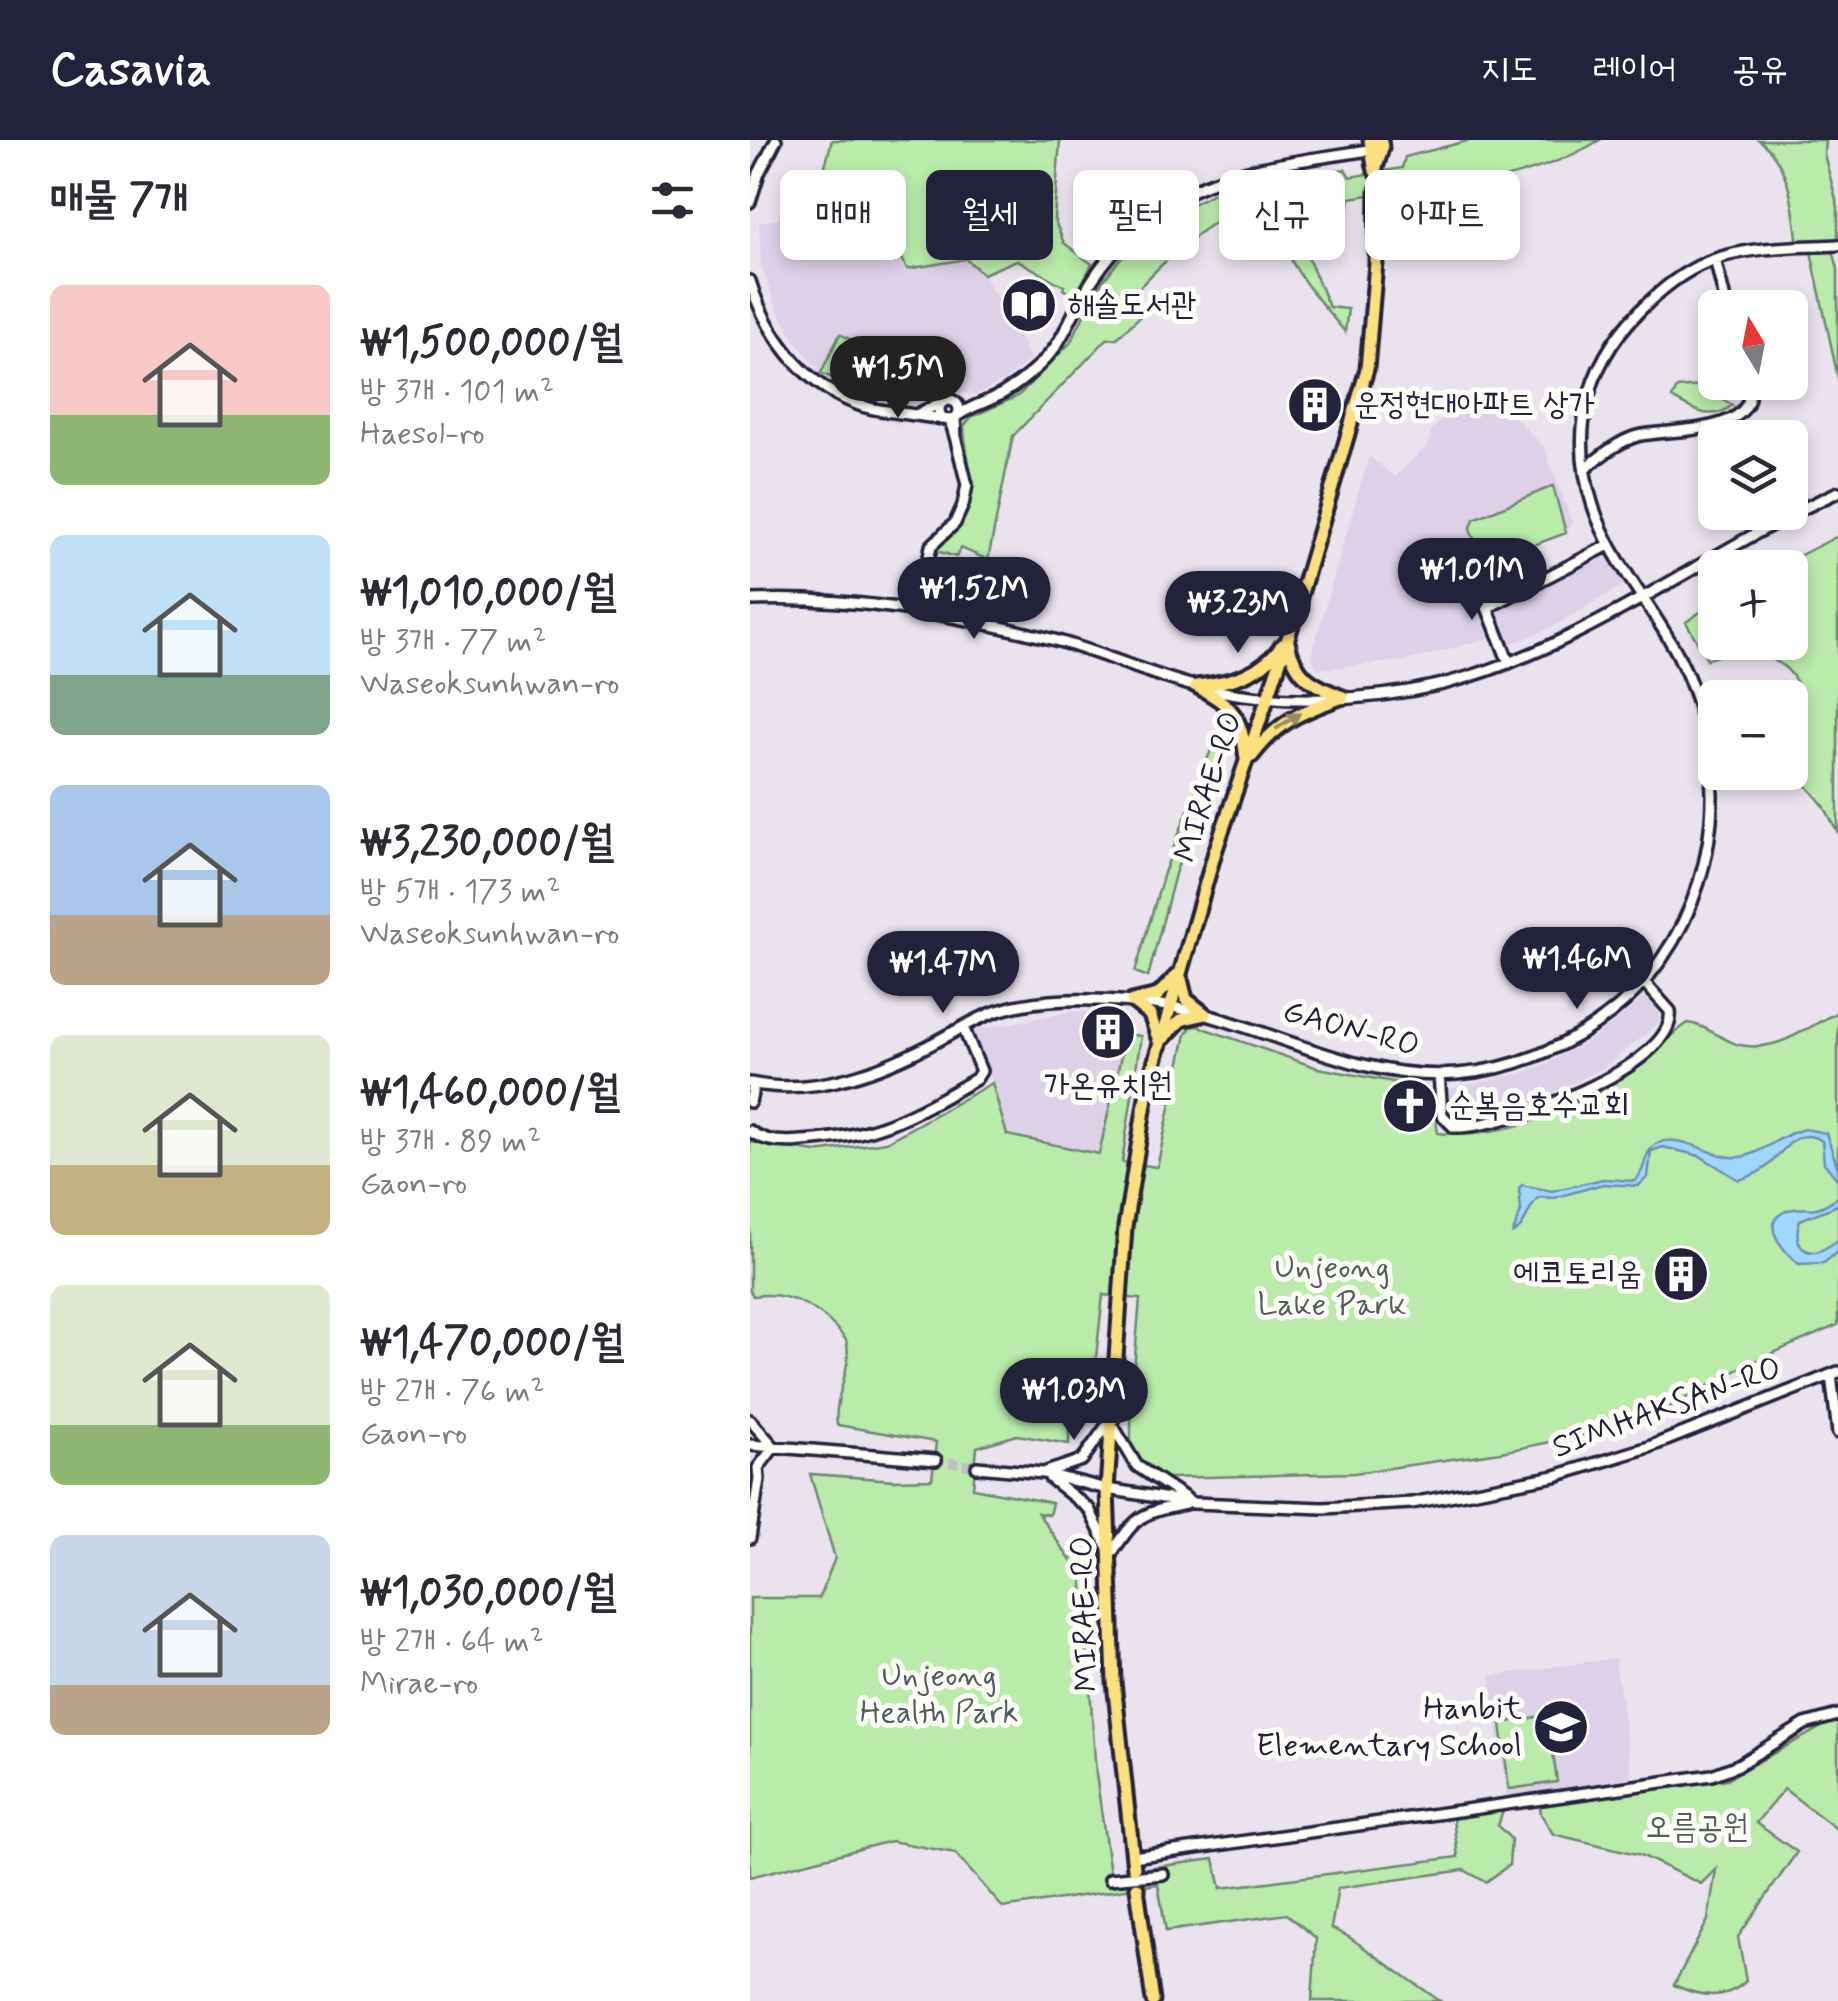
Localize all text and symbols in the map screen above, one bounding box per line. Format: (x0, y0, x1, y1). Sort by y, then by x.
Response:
text: Casavia (50, 39, 211, 102)
text: 지도 (1481, 47, 1537, 93)
text: 레이어 (1592, 47, 1677, 93)
text: 공유 (1732, 47, 1788, 93)
chip: 매매 (780, 170, 906, 260)
chip: 월세 (926, 170, 1053, 260)
chip: 필터 (1073, 170, 1199, 260)
chip: 신규 (1219, 170, 1345, 260)
chip: 아파트 (1365, 170, 1520, 260)
text: 매물 7개 (50, 173, 188, 228)
icon: filters (645, 173, 700, 228)
library icon: 해솔도서관 (999, 275, 1059, 335)
place label: 해솔도서관 (1068, 284, 1197, 326)
north arrow (1698, 290, 1808, 400)
map controls (1698, 290, 1808, 790)
text: ₩1,500,000/월 (360, 316, 623, 371)
icon: home (130, 325, 250, 445)
pin: ₩1.5M (828, 336, 968, 421)
text: ₩1.5M (852, 347, 944, 389)
text: 방 3개 · 101 m² (360, 371, 554, 413)
building icon: 운정현대아파트 상가 (1285, 375, 1345, 435)
place label: 운정현대아파트 상가 (1354, 384, 1595, 426)
text: Haesol-ro (360, 413, 485, 455)
button: layers (1698, 420, 1808, 530)
pin: ₩1.01M (1391, 538, 1553, 623)
text: ₩1.01M (1420, 549, 1524, 591)
button: + (1698, 550, 1808, 660)
pin: ₩1.52M (893, 557, 1055, 642)
text: ₩1,010,000/월 (360, 566, 616, 621)
text: ₩1.52M (920, 568, 1028, 610)
pin: ₩3.23M (1157, 571, 1319, 656)
icon: home (130, 575, 250, 695)
text: ₩3.23M (1187, 582, 1289, 624)
text: 방 3개 · 77 m² (360, 621, 546, 663)
text: Waseoksunhwan-ro (360, 663, 620, 705)
button: − (1698, 680, 1808, 790)
street label: MIRAE-RO (1165, 706, 1253, 868)
one-way arrow (1274, 713, 1302, 731)
text: ₩3,230,000/월 (360, 816, 614, 871)
icon: home (130, 825, 250, 945)
text: 방 5개 · 173 m² (360, 871, 560, 913)
text: Waseoksunhwan-ro (360, 913, 620, 955)
pin: ₩1.46M (1496, 927, 1658, 1012)
pin: ₩1.47M (862, 931, 1024, 1016)
text: ₩1.46M (1522, 938, 1632, 980)
text: ₩1.47M (889, 942, 997, 984)
street label: GAON-RO (1278, 991, 1424, 1067)
building icon: 가온유치원 (1078, 1002, 1138, 1062)
place label: 가온유치원 (1044, 1065, 1172, 1107)
text: ₩1,460,000/월 (360, 1066, 620, 1121)
icon: home (130, 1075, 250, 1195)
church icon: 순복음호수교회 (1380, 1076, 1440, 1136)
place label: 순복음호수교회 (1449, 1085, 1629, 1127)
text: 방 3개 · 89 m² (360, 1121, 541, 1163)
text: Gaon-ro (360, 1163, 467, 1205)
building icon: 에코토리움 (1651, 1244, 1711, 1304)
park label: Unjeong Lake Park (1258, 1247, 1406, 1326)
place label: 에코토리움 (1513, 1253, 1642, 1295)
text: ₩1,470,000/월 (360, 1316, 624, 1371)
icon: home (130, 1325, 250, 1445)
street label: SIMHAKSAN-RO (1547, 1347, 1787, 1469)
pin: ₩1.03M (993, 1358, 1155, 1443)
text: ₩1.03M (1022, 1369, 1126, 1411)
text: 방 2개 · 76 m² (360, 1371, 545, 1413)
text: Gaon-ro (360, 1413, 467, 1455)
street label: MIRAE-RO (1061, 1535, 1109, 1693)
text: ₩1,030,000/월 (360, 1566, 617, 1621)
icon: home (130, 1575, 250, 1695)
text: 방 2개 · 64 m² (360, 1621, 544, 1663)
park label: Unjeong Health Park (860, 1655, 1018, 1734)
text: Mirae-ro (360, 1663, 478, 1705)
place label: Hanbit Elementary School (1256, 1688, 1522, 1767)
school or university icon: Hanbit Elementary School (1531, 1697, 1591, 1757)
park label: 오름공원 (1646, 1807, 1749, 1849)

